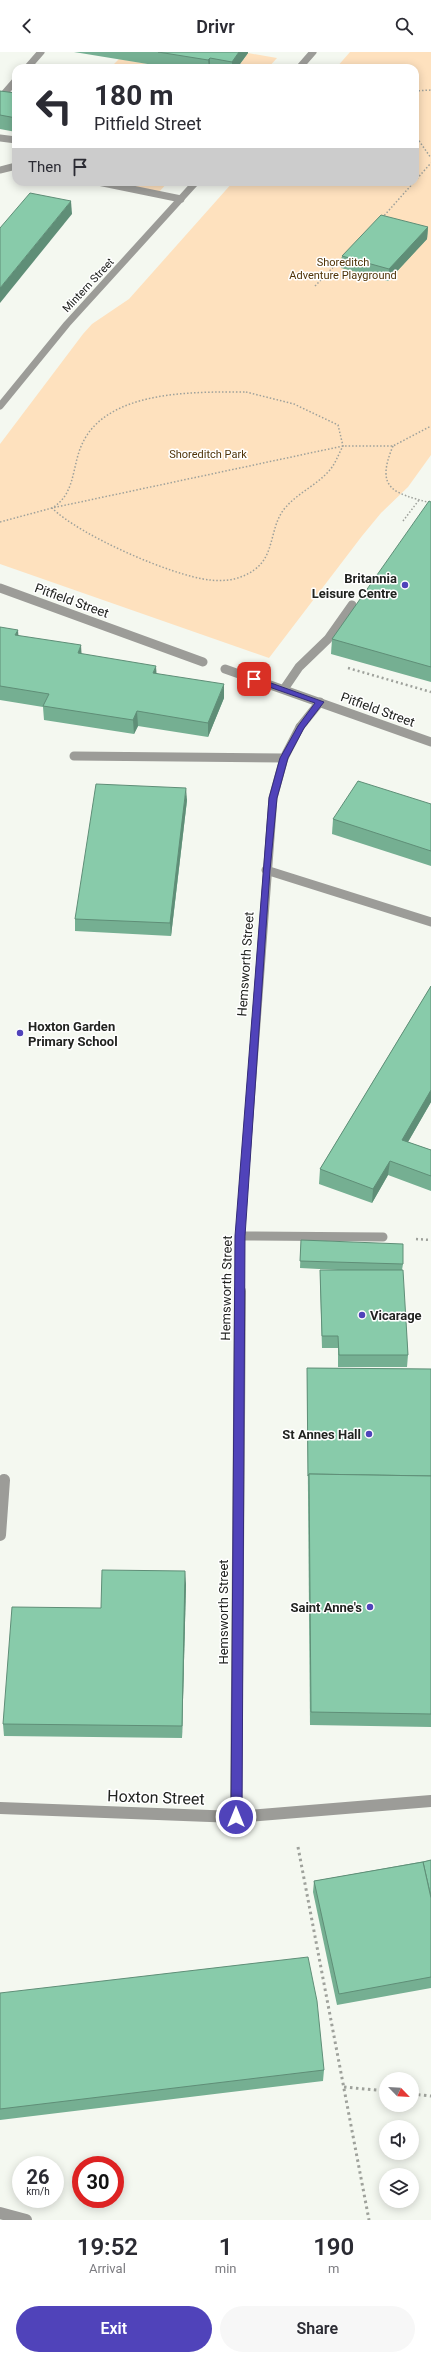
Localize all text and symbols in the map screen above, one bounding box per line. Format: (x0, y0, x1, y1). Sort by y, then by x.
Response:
icon: back (16, 15, 38, 37)
icon: search (393, 15, 415, 37)
text: Drivr (196, 16, 235, 37)
text: 180 m (94, 79, 173, 112)
icon: left (28, 80, 80, 132)
text: Pitfield Street (94, 113, 202, 134)
icon: arrive (69, 156, 91, 178)
text: Then (28, 158, 61, 176)
street label: Mintern Street (60, 255, 117, 315)
park label: Shoreditch Adventure Playground (289, 256, 397, 282)
park label: Shoreditch Park (169, 448, 247, 461)
place label: Britannia Leisure Centre (312, 571, 397, 601)
street label: Pitfield Street (33, 580, 111, 621)
marker: Britannia Leisure Centre (400, 580, 410, 590)
pin (237, 662, 271, 696)
icon: arrive (243, 668, 265, 690)
street label: Pitfield Street (339, 689, 417, 730)
street label: Hemsworth Street (234, 911, 257, 1017)
place label: Hoxton Garden Primary School (28, 1019, 118, 1049)
marker: Hoxton Garden Primary School (15, 1028, 25, 1038)
street label: Hemsworth Street (218, 1235, 235, 1341)
place label: Vicarage (370, 1308, 422, 1323)
marker: Vicarage (357, 1310, 367, 1320)
place label: St Annes Hall (282, 1427, 361, 1442)
marker: St Annes Hall (364, 1429, 374, 1439)
street label: Hemsworth Street (216, 1559, 231, 1665)
place label: Saint Anne's (290, 1600, 362, 1615)
marker: Saint Anne's (365, 1602, 375, 1612)
street label: Hoxton Street (107, 1786, 205, 1809)
position arrow (215, 1796, 257, 1838)
north arrow (379, 2072, 419, 2112)
map controls (379, 2072, 419, 2208)
button: sound (379, 2120, 419, 2160)
speed limit sign: 30 (72, 2156, 124, 2208)
text: 26 (27, 2165, 49, 2189)
button: layers (379, 2168, 419, 2208)
text: km/h (26, 2186, 50, 2197)
text: 19:52 (77, 2233, 138, 2261)
text: 1 (219, 2233, 232, 2261)
text: 190 (313, 2233, 354, 2261)
text: Arrival (89, 2261, 126, 2276)
text: min (215, 2261, 236, 2276)
text: m (328, 2261, 339, 2276)
button: Exit (16, 2306, 212, 2352)
button: Share (220, 2306, 415, 2352)

